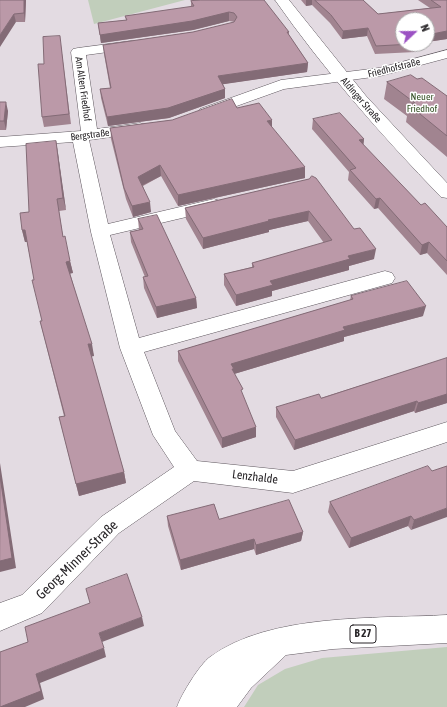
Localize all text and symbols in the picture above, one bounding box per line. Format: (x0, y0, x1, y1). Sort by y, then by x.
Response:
north arrow (395, 12, 435, 52)
text: N (418, 23, 432, 33)
street label: Am Alten Friedhof (73, 56, 93, 122)
street label: Friedhofstraße (367, 56, 421, 80)
street label: Aldinger Straße (338, 75, 384, 125)
park label: Neuer Friedhof (407, 91, 437, 114)
street label: Bergstraße (70, 127, 110, 143)
street label: Lenzhalde (231, 467, 279, 487)
street label: Georg-Minner-Straße (33, 517, 121, 603)
road number: B 27 (350, 625, 376, 643)

